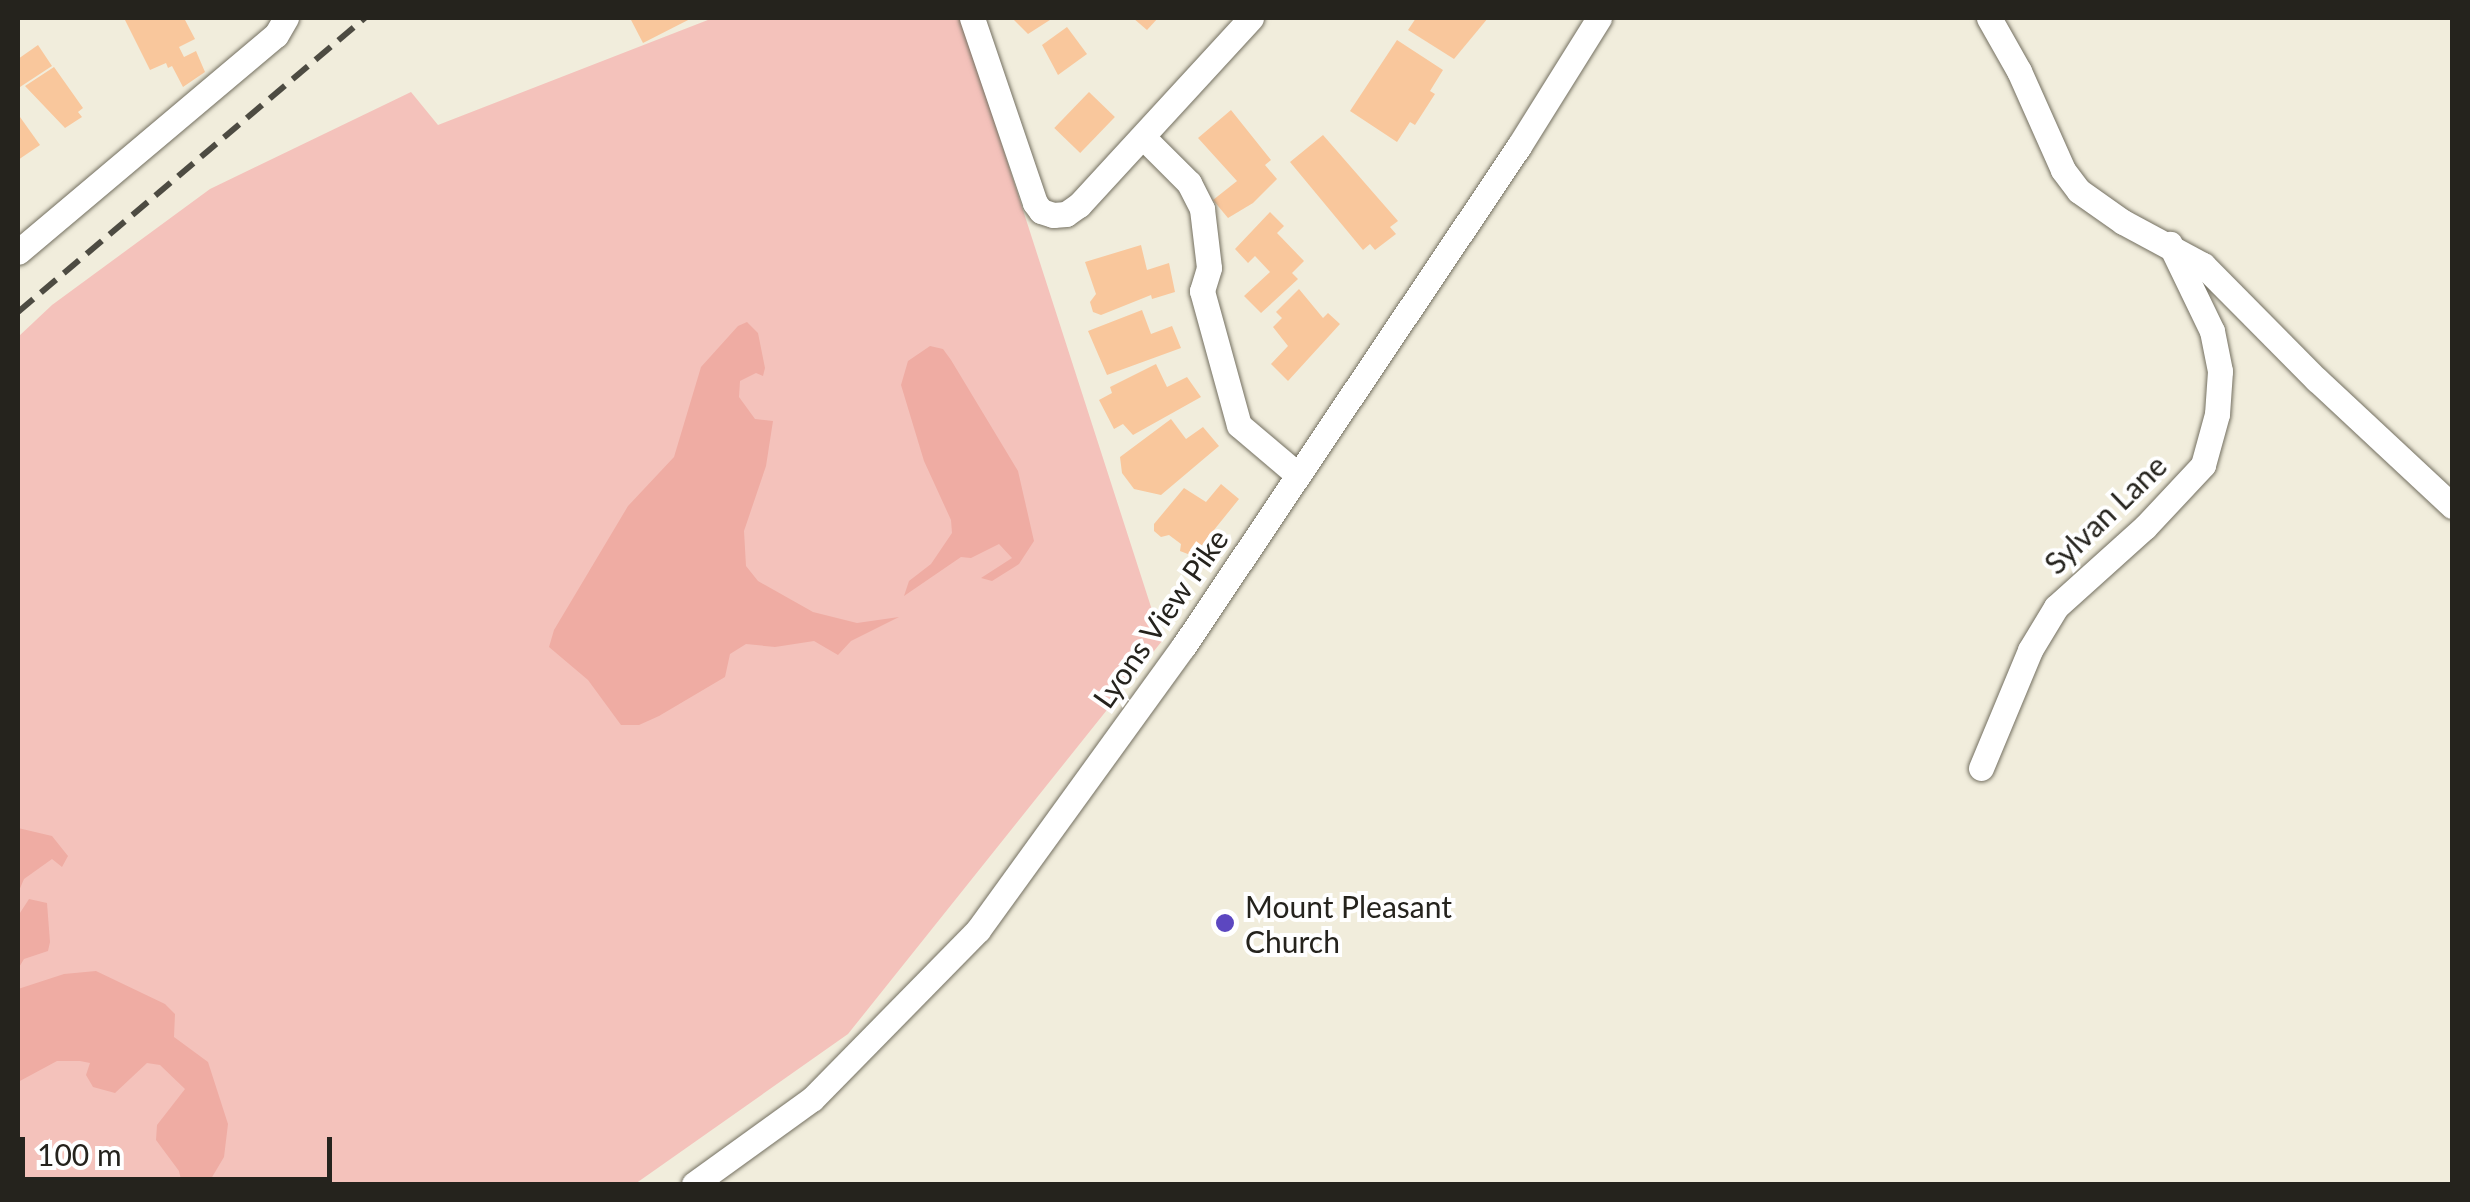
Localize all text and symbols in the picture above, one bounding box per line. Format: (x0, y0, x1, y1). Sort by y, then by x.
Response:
street label: Sylvan Lane (2037, 447, 2173, 581)
street label: Lyons View Pike (1084, 521, 1236, 715)
place label: Mount Pleasant Church (1245, 888, 1452, 958)
marker: Mount Pleasant Church (1214, 912, 1236, 934)
scale bar (25, 1117, 338, 1179)
text: 100 m (37, 1136, 122, 1172)

